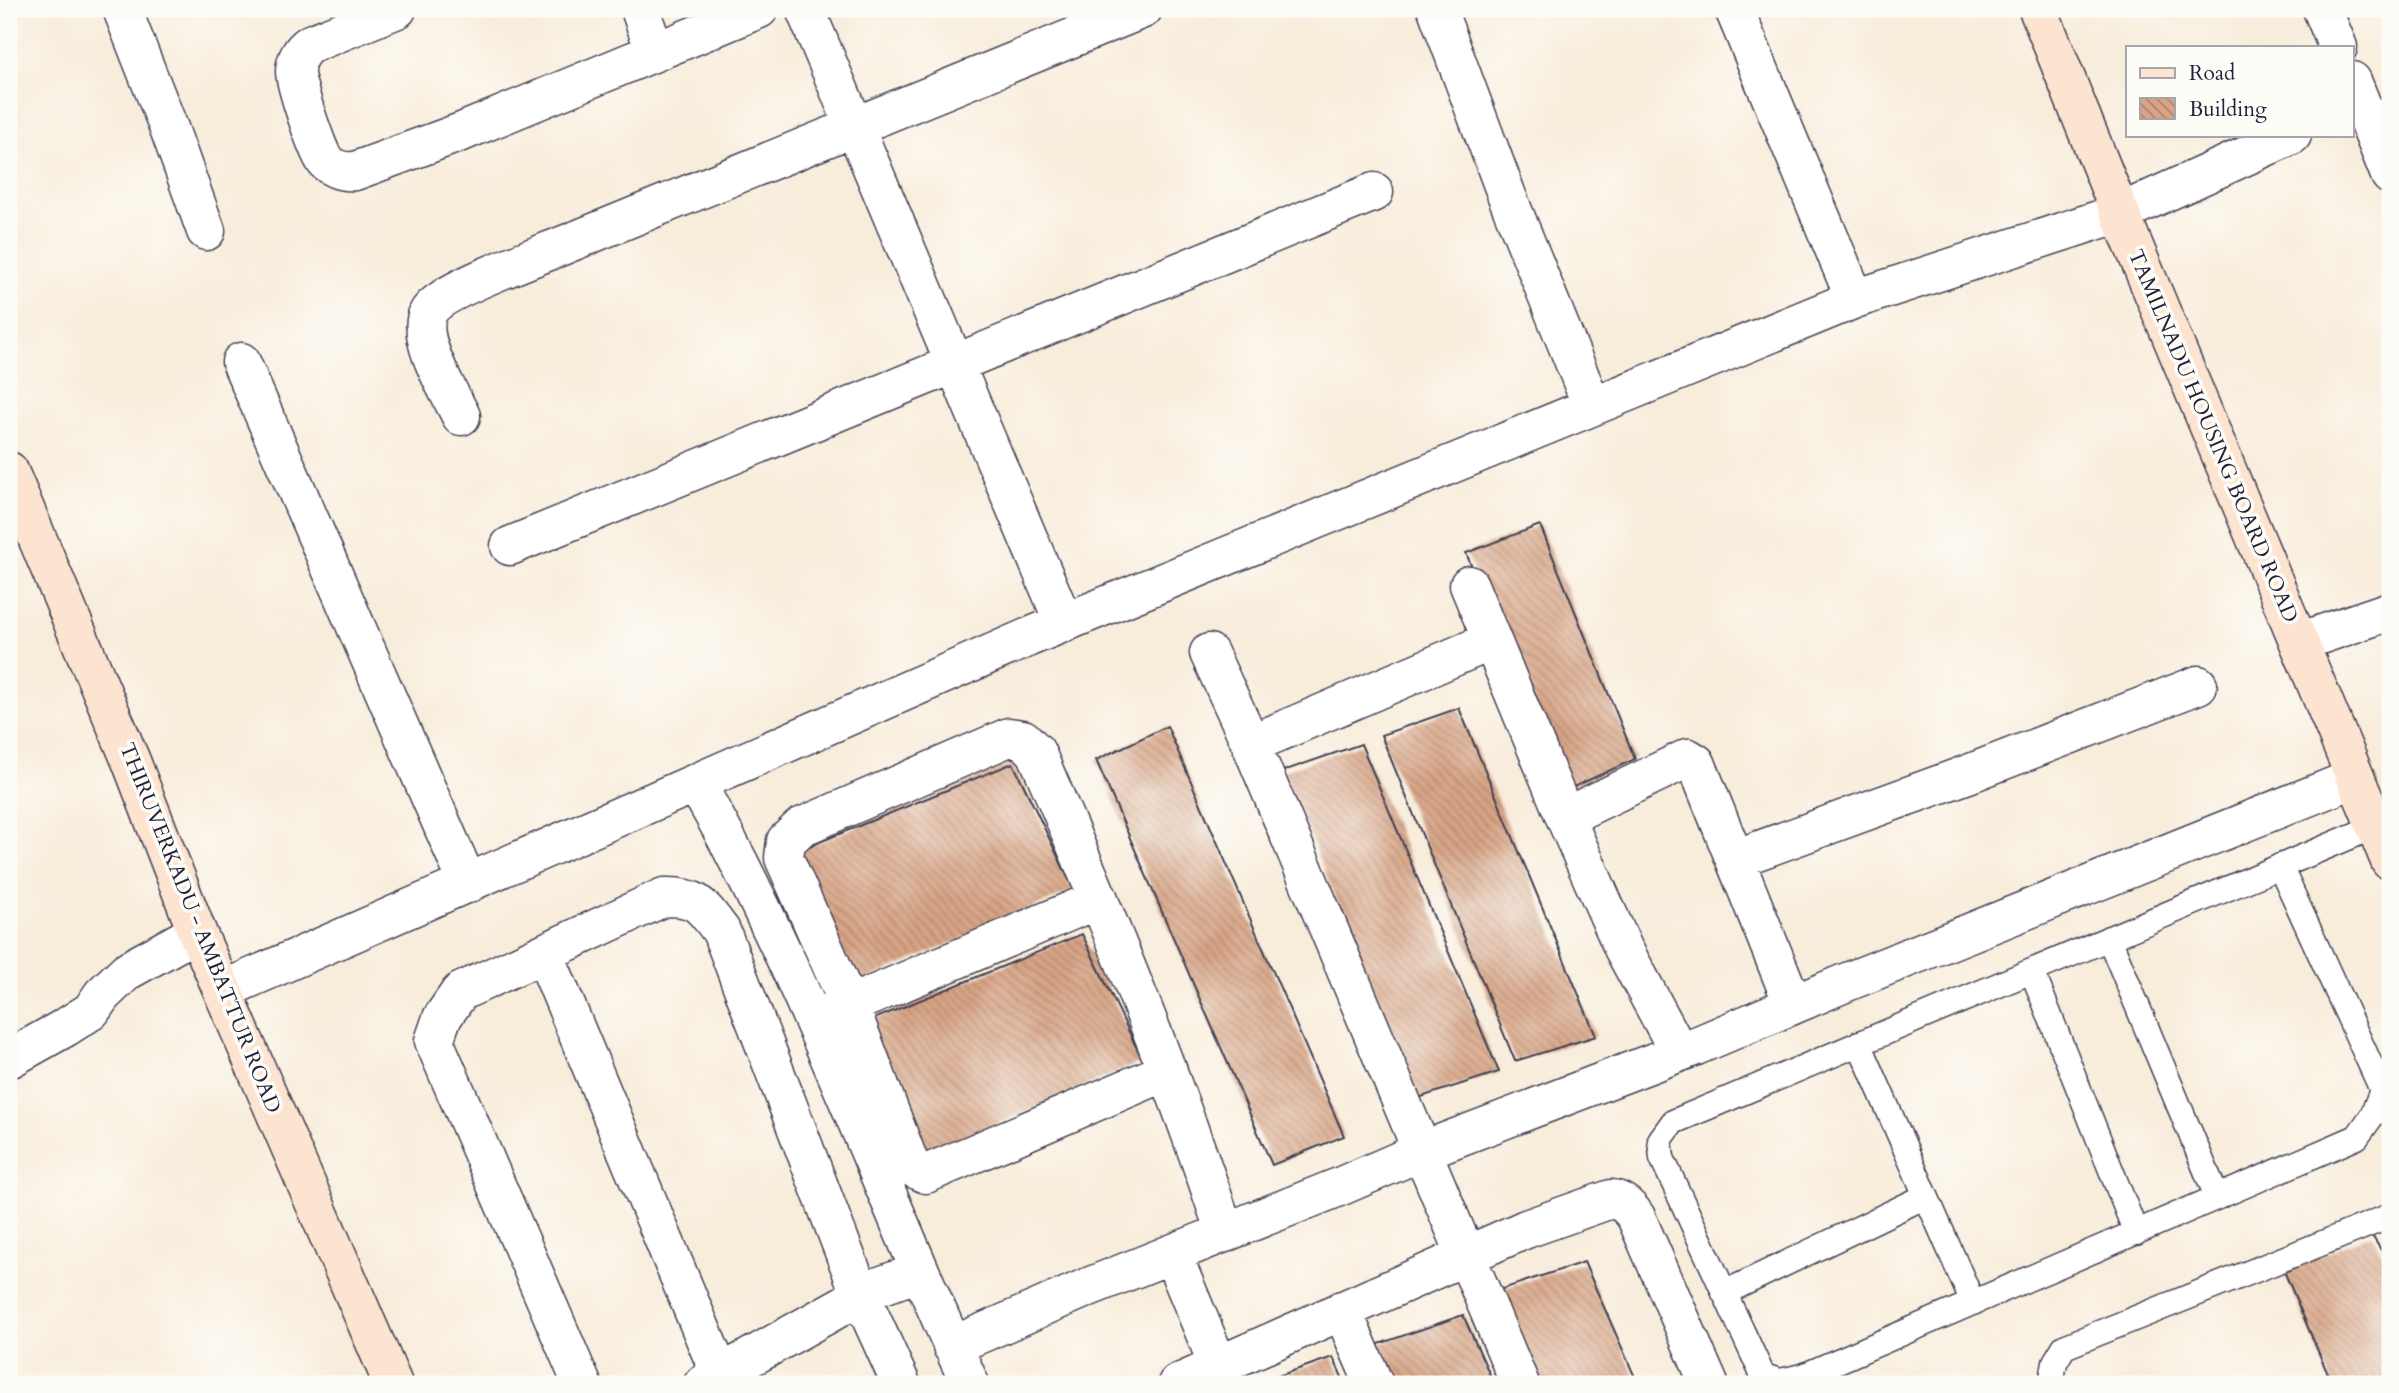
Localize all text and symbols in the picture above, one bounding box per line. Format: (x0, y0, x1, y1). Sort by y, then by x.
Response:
legend (2126, 46, 2354, 136)
text: Road (2189, 59, 2235, 88)
text: Building (2189, 95, 2267, 124)
street label: TAMILNADU HOUSING BOARD ROAD (2121, 245, 2305, 627)
street label: THIRUVERKADU - AMBATTUR ROAD (112, 739, 288, 1117)

